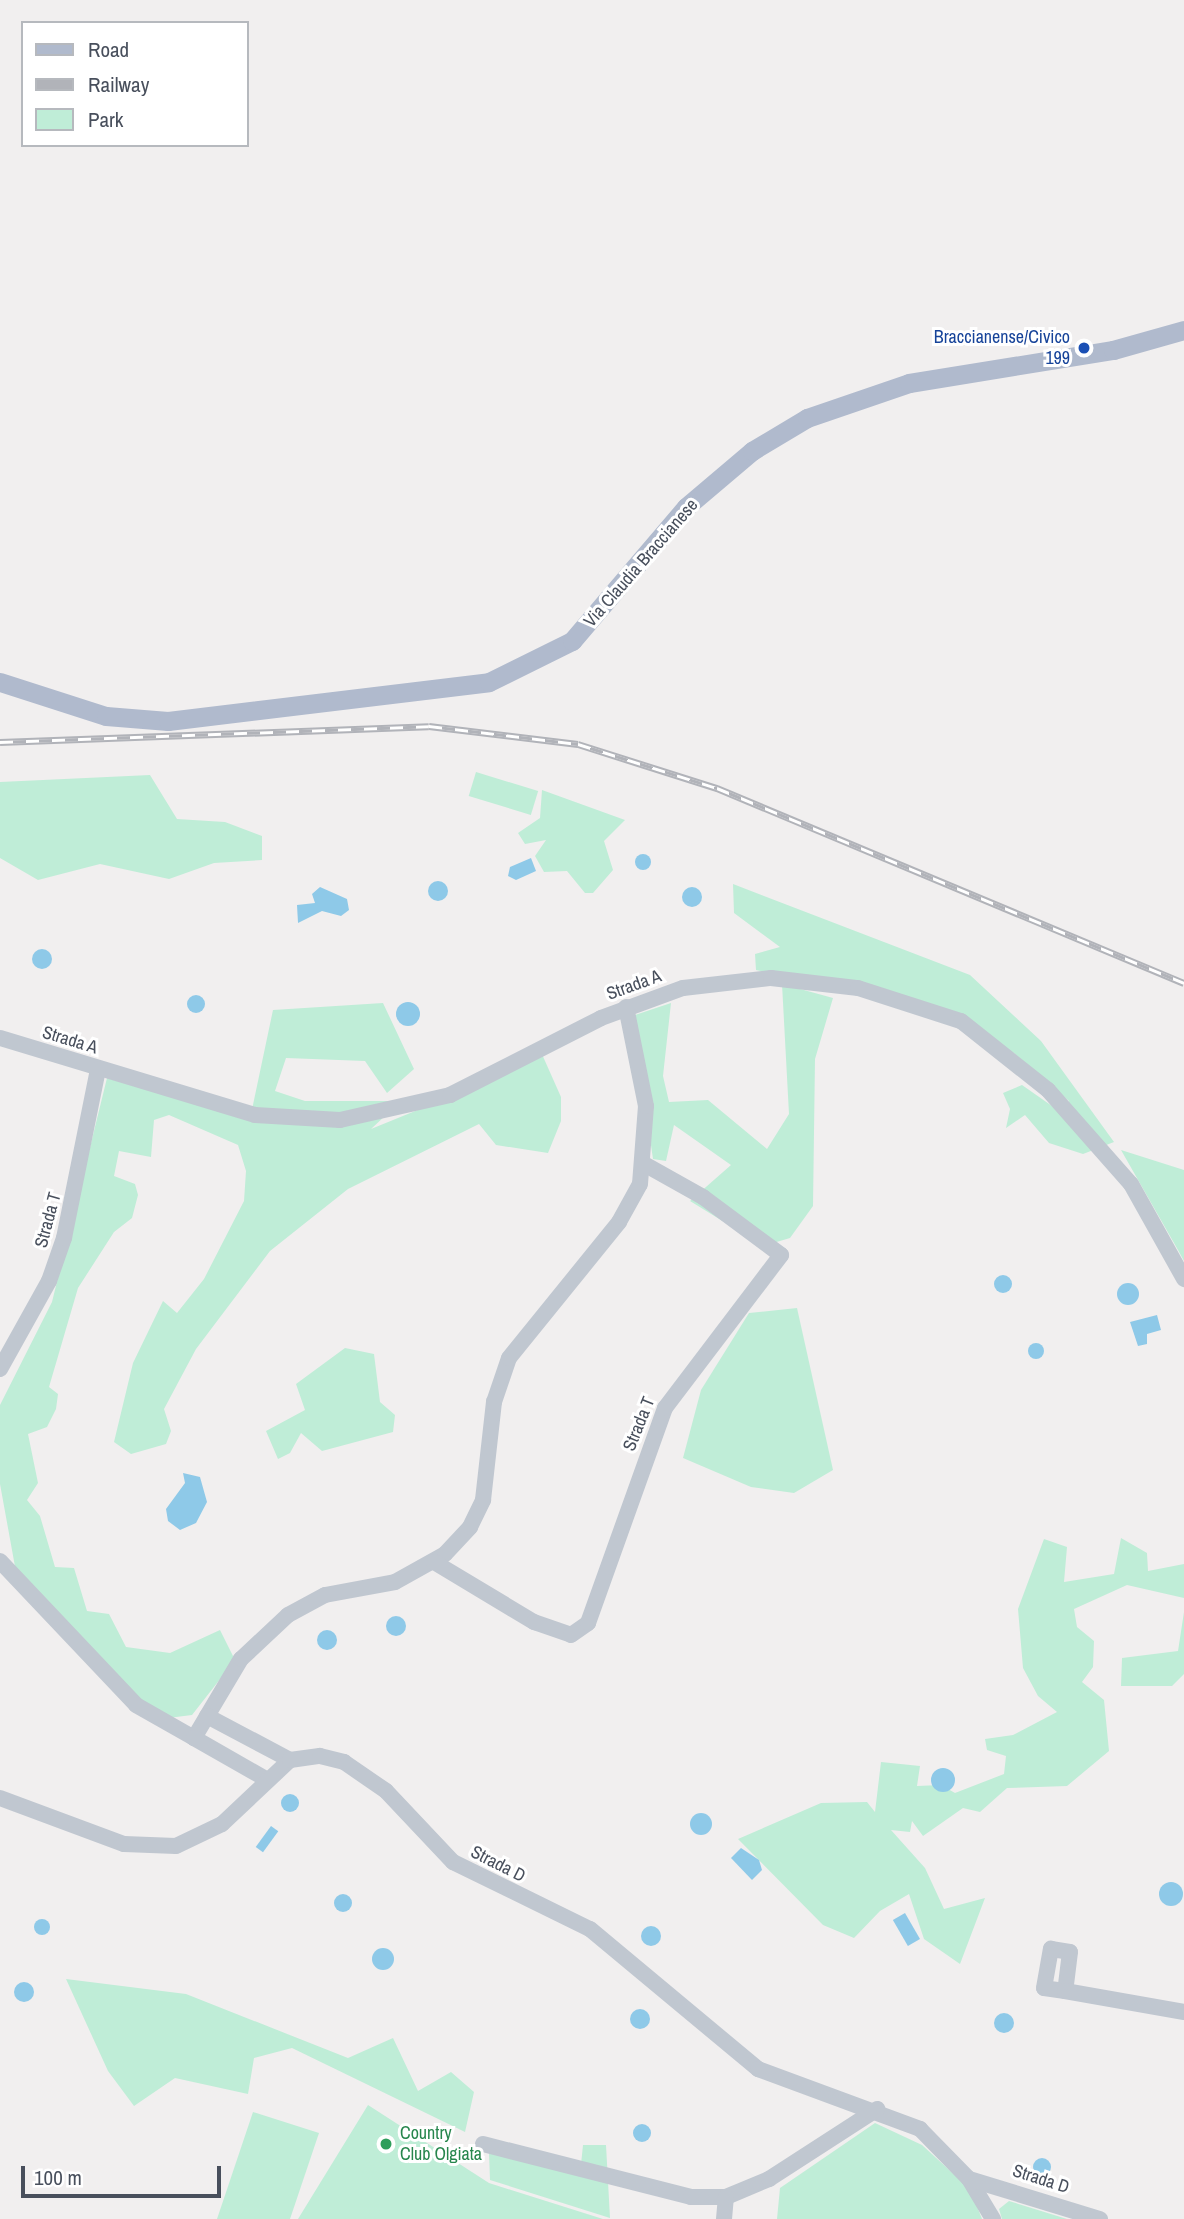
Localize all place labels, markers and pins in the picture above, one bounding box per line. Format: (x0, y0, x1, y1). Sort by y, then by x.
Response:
place label: Braccianense/Civico 199 (934, 327, 1070, 370)
marker: Braccianense/Civico 199 (1076, 340, 1092, 356)
place label: Country Club Olgiata (400, 2123, 482, 2166)
marker: Country Club Olgiata (378, 2136, 394, 2152)

